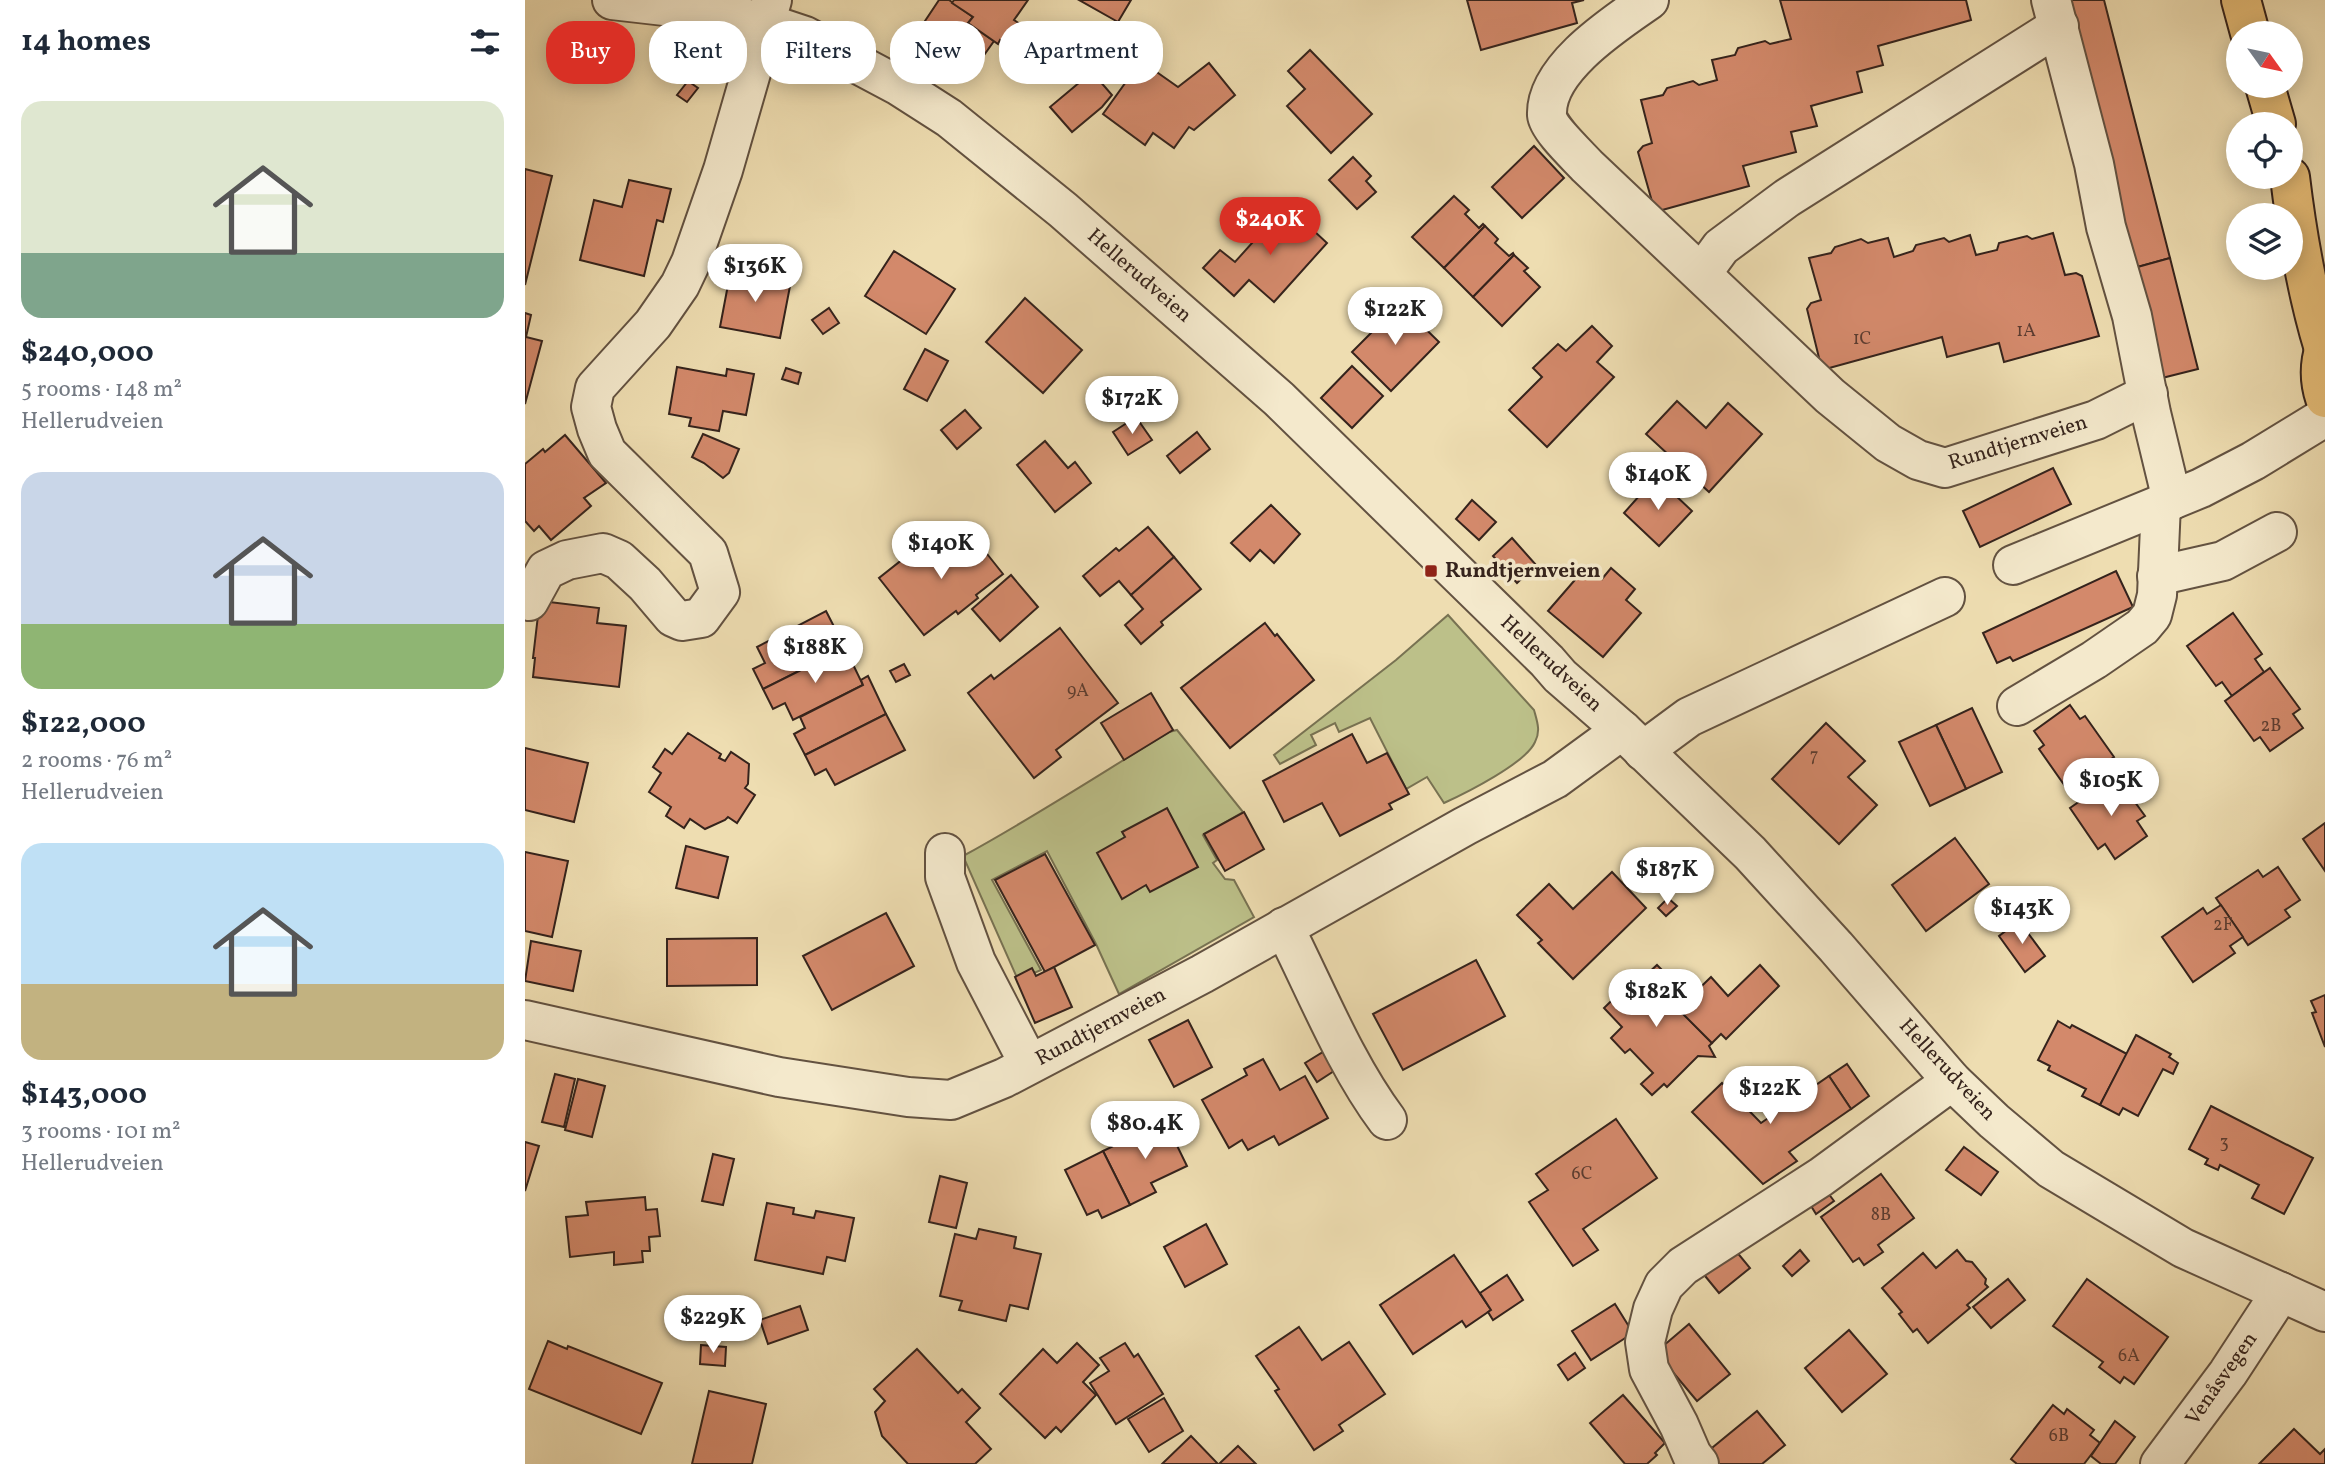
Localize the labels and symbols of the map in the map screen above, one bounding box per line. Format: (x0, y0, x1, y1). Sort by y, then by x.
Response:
north arrow (2226, 21, 2303, 98)
pin: $240K (1221, 198, 1319, 257)
street label: Hellerudveien (1080, 222, 1198, 330)
pin: $136K (706, 244, 804, 304)
pin: $122K (1346, 288, 1444, 347)
house number: 1A (2016, 319, 2036, 344)
house number: 1C (1853, 327, 1871, 352)
pin: $172K (1083, 376, 1181, 436)
street label: Rundtjernveien (1945, 408, 2091, 478)
pin: $140K (1609, 452, 1707, 512)
pin: $140K (892, 522, 990, 581)
place label: Rundtjernveien (1445, 557, 1601, 586)
marker: Rundtjernveien (1423, 563, 1439, 579)
street label: Hellerudveien (1493, 609, 1609, 719)
pin: $188K (766, 626, 864, 685)
house number: 9A (1067, 679, 1089, 704)
house number: 2B (2261, 714, 2281, 739)
house number: 7 (1810, 744, 1818, 769)
pin: $105K (2062, 758, 2160, 818)
pin: $187K (1618, 848, 1716, 907)
pin: $143K (1973, 886, 2071, 946)
house number: 2F (2213, 913, 2233, 938)
pin: $182K (1607, 970, 1705, 1029)
street label: Rundtjernveien (1031, 980, 1171, 1074)
street label: Hellerudveien (1892, 1012, 2002, 1128)
pin: $122K (1721, 1066, 1819, 1126)
pin: $80.4K (1088, 1102, 1202, 1161)
house number: 3 (2219, 1131, 2229, 1156)
house number: 6C (1572, 1162, 1592, 1187)
house number: 8B (1871, 1203, 1891, 1228)
pin: $229K (664, 1296, 762, 1355)
street label: Venåsvegen (2179, 1326, 2265, 1432)
house number: 6A (2118, 1344, 2140, 1369)
house number: 6B (2049, 1424, 2069, 1449)

